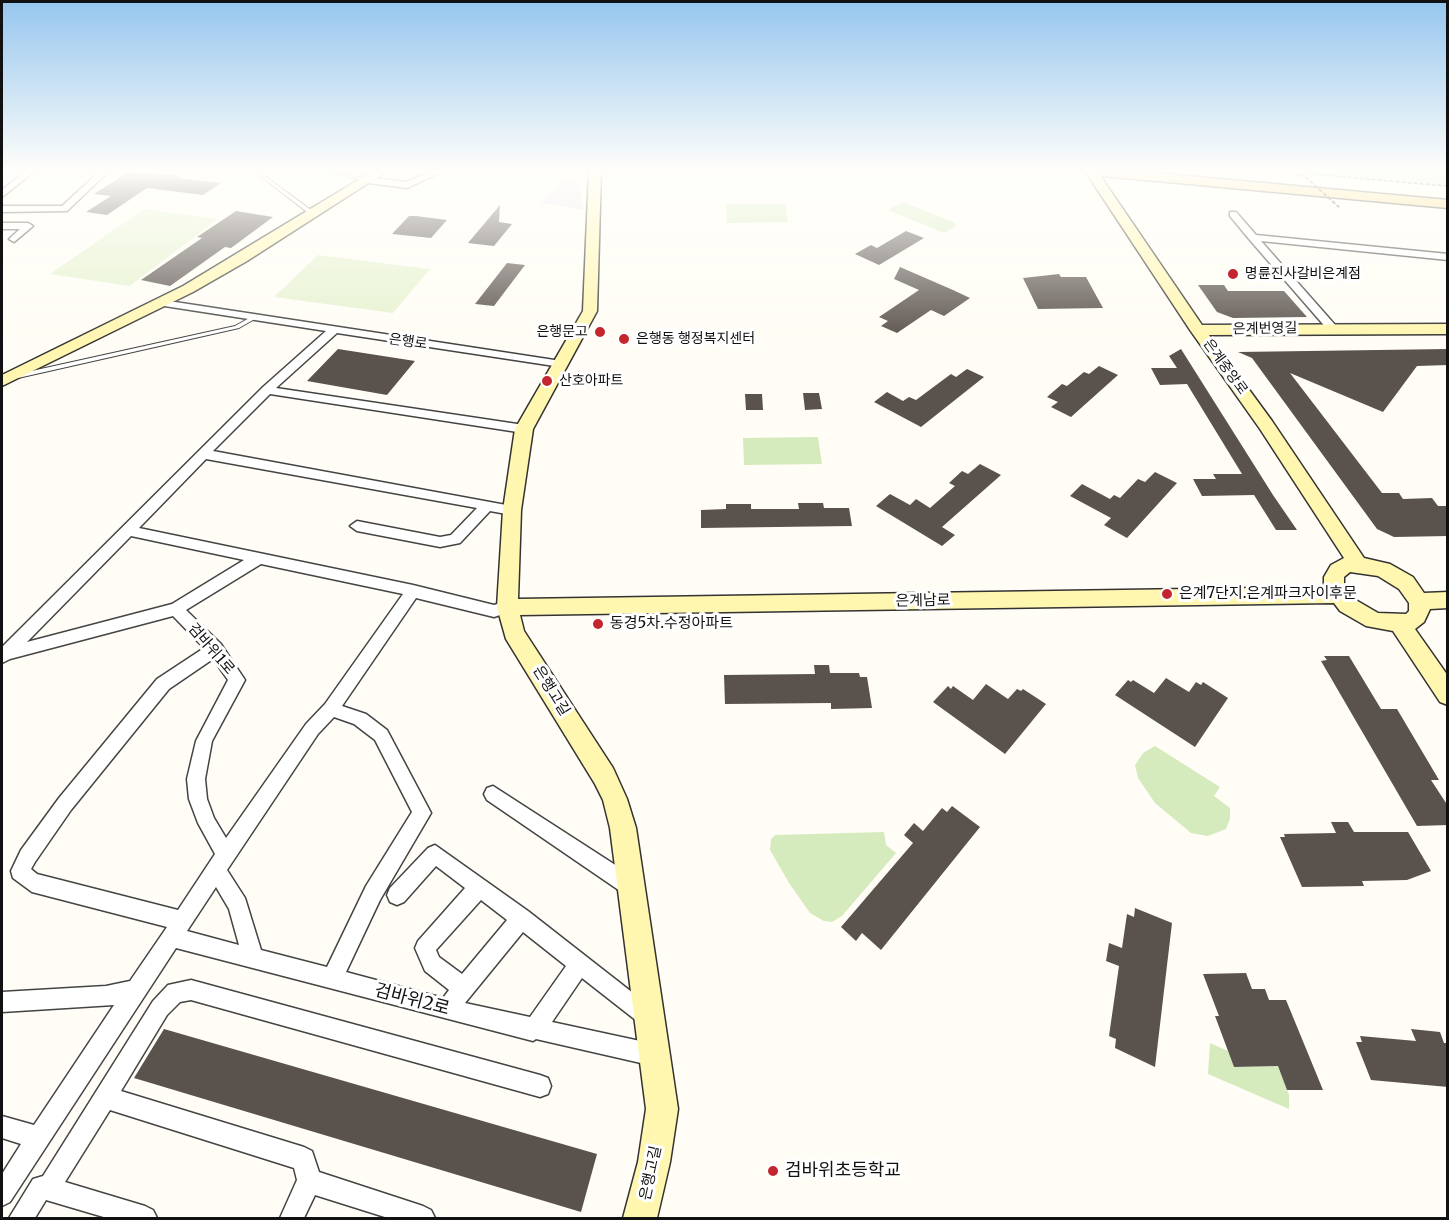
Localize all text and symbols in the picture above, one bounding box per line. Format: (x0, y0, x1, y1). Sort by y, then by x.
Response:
place label: 명륜진사갈비은계점 (1245, 266, 1361, 282)
marker: 명륜진사갈비은계점 (1226, 267, 1240, 281)
street label: 은계번영길 (1233, 320, 1297, 338)
place label: 은행문고 (536, 324, 588, 340)
marker: 은행문고 (593, 325, 607, 339)
street label: 은행로 (388, 331, 428, 353)
place label: 은행동 행정복지센터 (636, 331, 755, 347)
marker: 은행동 행정복지센터 (617, 332, 631, 346)
street label: 은계중앙로 (1199, 336, 1251, 398)
place label: 산호아파트 (559, 373, 623, 389)
marker: 산호아파트 (540, 374, 554, 388)
place label: 은계7단지.은계파크자이후문 (1179, 585, 1357, 603)
marker: 은계7단지.은계파크자이후문 (1160, 587, 1174, 601)
street label: 은계남로 (895, 592, 951, 610)
place label: 동경5차.수정아파트 (610, 615, 733, 633)
marker: 동경5차.수정아파트 (591, 617, 605, 631)
street label: 검바위1로 (184, 620, 238, 678)
street label: 은행고길 (529, 663, 573, 719)
street label: 검바위2로 (372, 980, 452, 1020)
street label: 은행고길 (636, 1144, 666, 1202)
place label: 검바위초등학교 (785, 1160, 901, 1182)
marker: 검바위초등학교 (766, 1164, 780, 1178)

